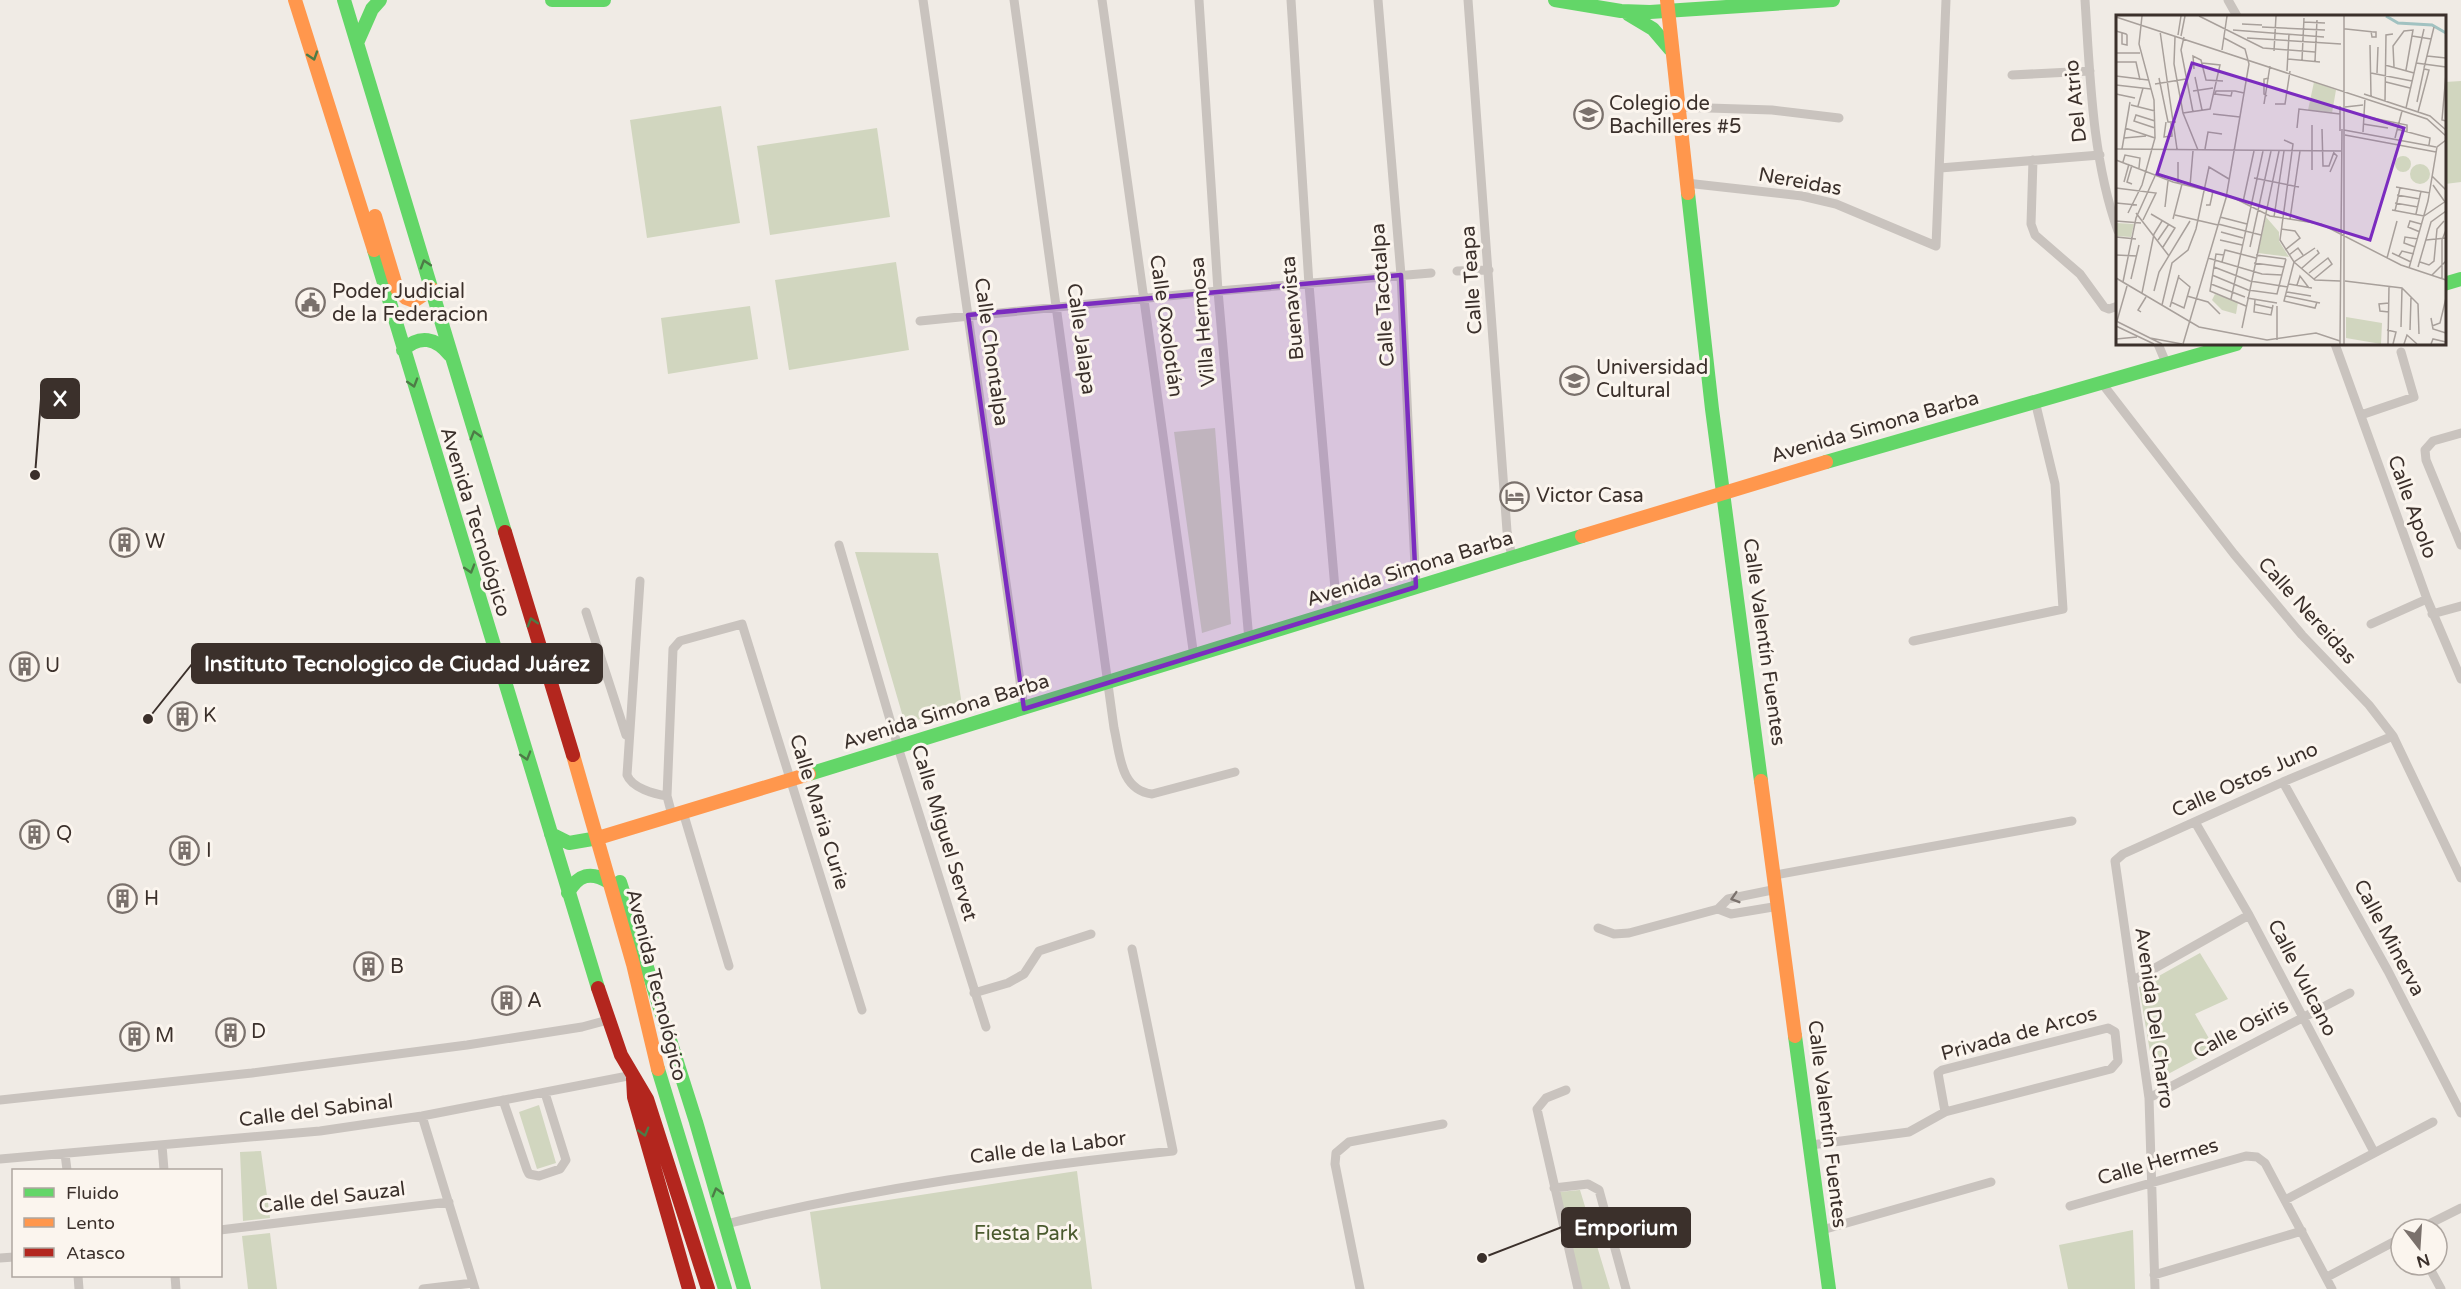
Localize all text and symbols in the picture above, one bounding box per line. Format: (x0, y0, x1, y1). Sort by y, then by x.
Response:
inset map (2116, 15, 2446, 345)
one-way arrow (306, 50, 318, 61)
street label: Del Atrio (2060, 58, 2092, 144)
place label: Colegio de Bachilleres #5 (1609, 92, 1741, 139)
school or university icon: Colegio de Bachilleres #5 (1572, 99, 1604, 131)
street label: Nereidas (1756, 163, 1844, 201)
street label: Calle Tacotalpa (1366, 222, 1400, 368)
street label: Calle Teapa (1456, 225, 1488, 335)
street label: Calle Oxolotlán (1144, 253, 1188, 399)
street label: Buenavista (1276, 255, 1310, 361)
street label: Villa Hermosa (1185, 256, 1221, 388)
one-way arrow (420, 259, 432, 270)
street label: Calle Chontalpa (969, 276, 1013, 428)
place label: Poder Judicial de la Federacion (332, 280, 488, 327)
street label: Calle Jalapa (1061, 282, 1101, 396)
public building icon: Poder Judicial de la Federacion (295, 287, 327, 319)
place label: Universidad Cultural (1596, 356, 1708, 403)
school or university icon: Universidad Cultural (1559, 364, 1591, 396)
one-way arrow (406, 377, 418, 388)
callout: X (41, 379, 79, 418)
street label: Avenida Simona Barba (1768, 386, 1982, 468)
text: X (53, 387, 67, 412)
street label: Avenida Tecnológico (435, 424, 515, 620)
one-way arrow (469, 430, 482, 440)
street label: Calle Apolo (2382, 452, 2442, 562)
hotel icon: Victor Casa (1499, 480, 1531, 512)
place label: Victor Casa (1536, 484, 1644, 508)
building icon: W (108, 526, 140, 558)
street label: Avenida Simona Barba (1304, 526, 1516, 612)
place label: W (145, 530, 165, 554)
street label: Calle Valentín Fuentes (1738, 537, 1790, 747)
street label: Calle Nereidas (2253, 552, 2361, 670)
one-way arrow (463, 563, 475, 574)
one-way arrow (527, 617, 539, 628)
callout: Instituto Tecnologico de Ciudad Juárez (192, 644, 602, 683)
building icon: U (8, 650, 40, 682)
text: Instituto Tecnologico de Ciudad Juárez (204, 652, 591, 677)
place label: U (45, 654, 60, 678)
street label: Avenida Simona Barba (840, 669, 1052, 755)
building icon: K (166, 700, 198, 732)
place label: K (203, 704, 216, 728)
street label: Calle Maria Curie (784, 731, 854, 893)
street label: Calle Ostos Juno (2168, 737, 2322, 823)
street label: Calle Miguel Servet (906, 742, 982, 924)
one-way arrow (519, 750, 532, 761)
building icon: Q (19, 818, 51, 850)
place label: Q (56, 822, 72, 846)
building icon: I (169, 835, 201, 867)
place label: I (206, 839, 212, 863)
street label: Calle Minerva (2348, 876, 2430, 1000)
building icon: H (107, 883, 139, 915)
place label: H (144, 887, 159, 911)
street label: Avenida Tecnológico (621, 887, 691, 1083)
one-way arrow (1731, 891, 1741, 903)
street label: Calle Vulcano (2262, 915, 2342, 1041)
street label: Avenida Del Charro (2129, 926, 2179, 1110)
building icon: B (353, 951, 385, 983)
place label: B (390, 955, 404, 979)
building icon: A (490, 985, 522, 1017)
place label: A (527, 989, 542, 1013)
street label: Calle Osiris (2189, 994, 2293, 1064)
street label: Privada de Arcos (1938, 1002, 2100, 1066)
building icon: D (214, 1016, 246, 1048)
street label: Calle Valentín Fuentes (1802, 1019, 1852, 1229)
building icon: M (118, 1020, 150, 1052)
place label: D (251, 1020, 266, 1044)
place label: M (155, 1024, 174, 1048)
street label: Calle del Sabinal (237, 1090, 395, 1132)
one-way arrow (637, 1126, 649, 1137)
street label: Calle de la Labor (968, 1126, 1128, 1170)
street label: Calle Hermes (2095, 1133, 2221, 1191)
legend (12, 1169, 222, 1277)
street label: Calle del Sauzal (257, 1177, 407, 1219)
text: Fluido (66, 1182, 119, 1204)
one-way arrow (712, 1188, 724, 1198)
callout: Emporium (1562, 1208, 1690, 1247)
text: Lento (66, 1212, 115, 1234)
text: Emporium (1574, 1216, 1678, 1241)
north arrow (2389, 1217, 2449, 1277)
park label: Fiesta Park (974, 1222, 1078, 1246)
text: Atasco (66, 1242, 125, 1264)
text: N (2414, 1249, 2432, 1272)

